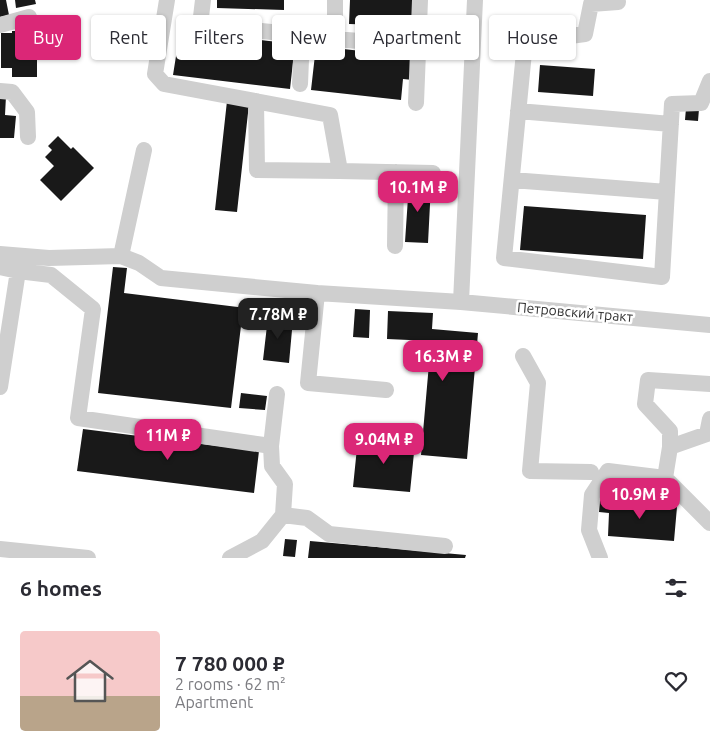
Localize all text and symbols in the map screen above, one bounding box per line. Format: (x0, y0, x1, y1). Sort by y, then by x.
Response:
chip: Buy (15, 15, 81, 60)
chip: Rent (91, 15, 166, 60)
chip: Filters (176, 15, 262, 60)
chip: New (272, 15, 345, 60)
chip: Apartment (355, 15, 479, 60)
chip: House (489, 15, 576, 60)
pin: 10.1M ₽ (372, 170, 464, 213)
text: 10.1M ₽ (389, 178, 447, 196)
pin: 7.78M ₽ (232, 298, 324, 340)
street label: Петровский тракт (516, 299, 634, 325)
text: 7.78M ₽ (249, 305, 307, 323)
pin: 16.3M ₽ (397, 340, 489, 382)
text: 16.3M ₽ (414, 347, 472, 365)
pin: 11M ₽ (133, 418, 203, 461)
pin: 9.04M ₽ (338, 422, 430, 465)
text: 11M ₽ (145, 426, 191, 444)
text: 9.04M ₽ (355, 430, 413, 448)
pin: 10.9M ₽ (594, 478, 686, 520)
text: 10.9M ₽ (611, 485, 669, 503)
icon: filters (662, 574, 690, 602)
text: 6 homes (20, 576, 102, 600)
icon: home (60, 651, 120, 711)
text: 7 780 000 ₽ (175, 651, 285, 675)
icon: heart (662, 667, 690, 695)
text: 2 rooms · 62 m² (175, 675, 286, 693)
text: Apartment (175, 693, 253, 711)

